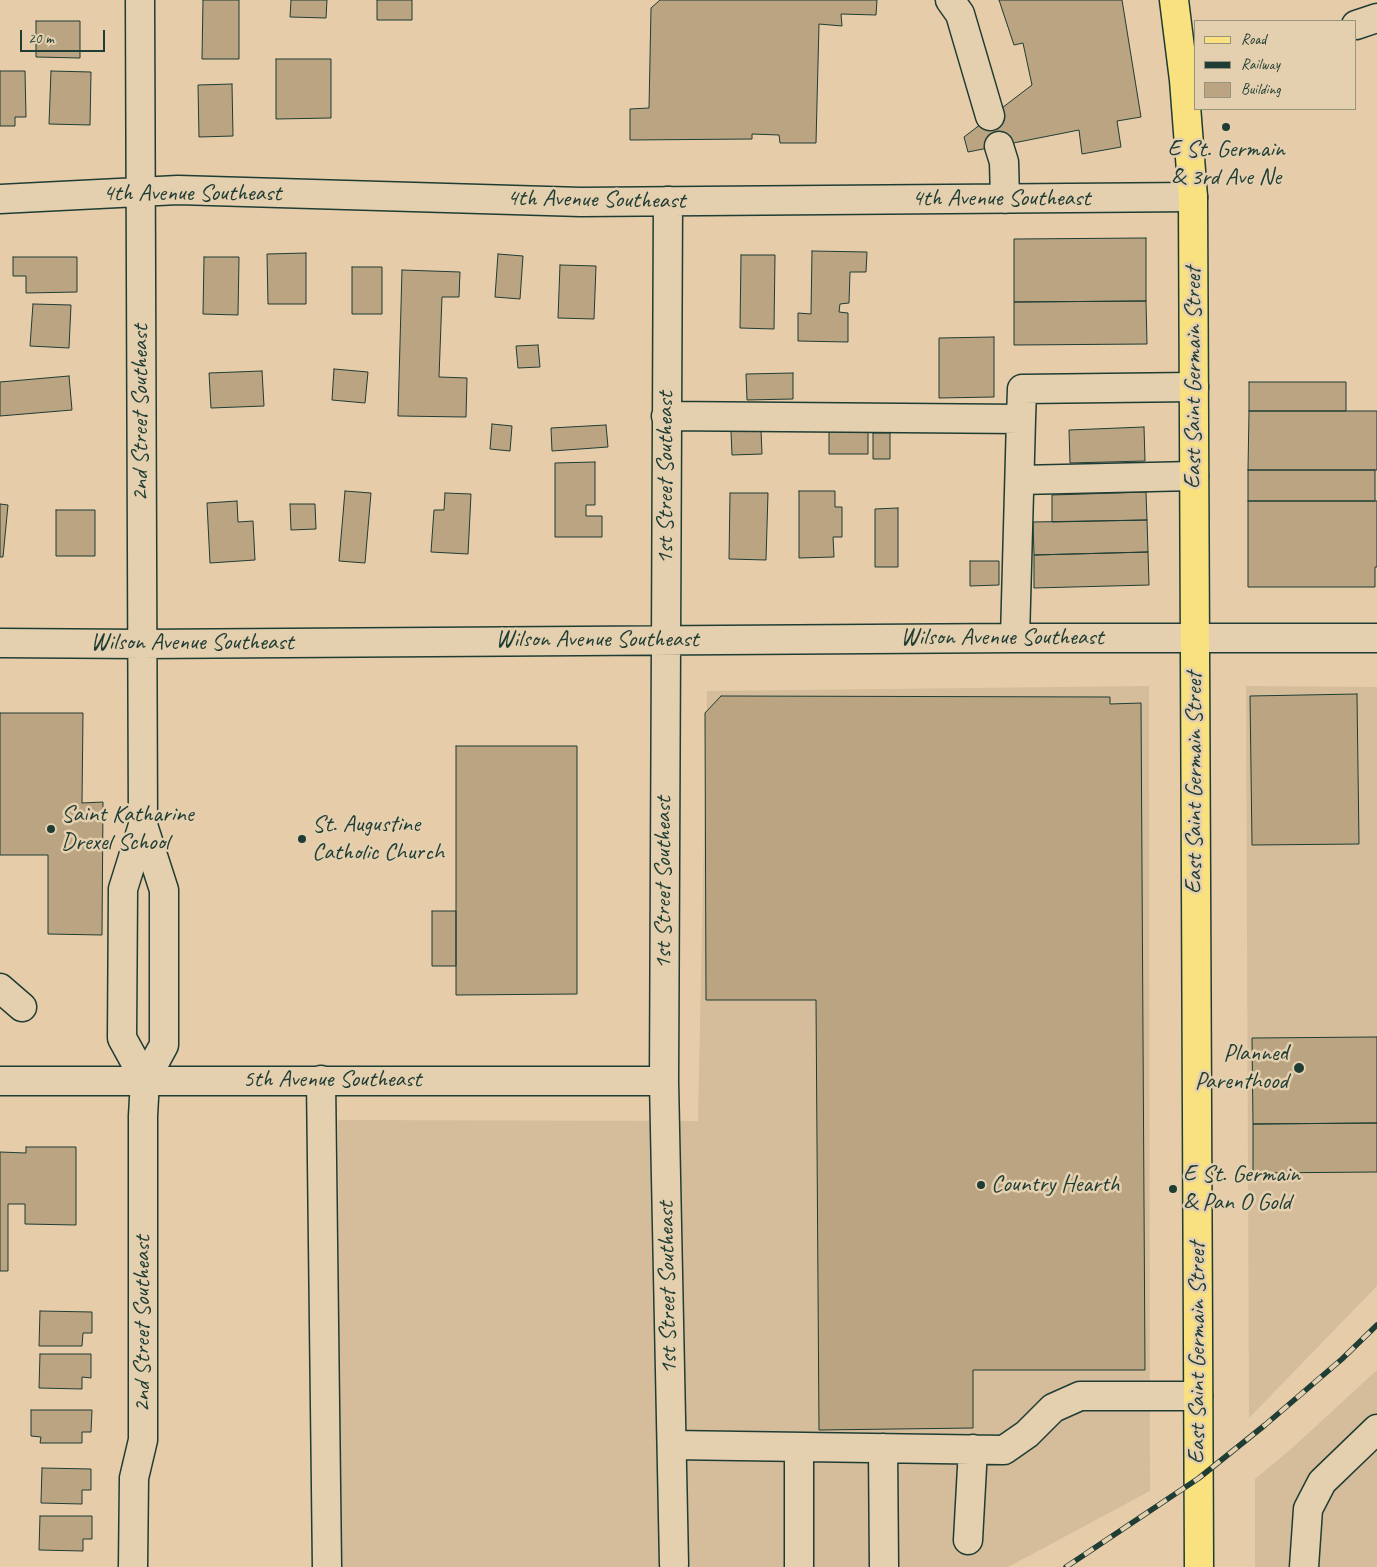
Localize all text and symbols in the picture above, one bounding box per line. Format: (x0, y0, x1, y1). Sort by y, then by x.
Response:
scale bar (22, 20, 108, 52)
legend (1194, 20, 1357, 110)
text: 20 m (28, 29, 54, 48)
text: Road (1241, 30, 1266, 49)
text: Railway (1241, 55, 1280, 74)
text: Building (1241, 80, 1280, 99)
marker: E St. Germain & 3rd Ave Ne (1220, 121, 1232, 133)
place label: E St. Germain & 3rd Ave Ne (1168, 136, 1284, 192)
street label: 4th Avenue Southeast (103, 180, 281, 208)
street label: 4th Avenue Southeast (507, 184, 685, 216)
street label: 4th Avenue Southeast (912, 185, 1090, 213)
street label: East Saint Germain Street (1180, 267, 1208, 489)
street label: 2nd Street Southeast (127, 325, 155, 501)
street label: 1st Street Southeast (652, 392, 680, 564)
street label: Wilson Avenue Southeast (901, 624, 1103, 652)
street label: Wilson Avenue Southeast (496, 626, 698, 654)
street label: Wilson Avenue Southeast (91, 629, 293, 657)
street label: East Saint Germain Street (1181, 672, 1209, 894)
street label: 1st Street Southeast (650, 797, 678, 969)
place label: Saint Katharine Drexel School (61, 801, 194, 857)
place label: St. Augustine Catholic Church (312, 811, 444, 867)
marker: Saint Katharine Drexel School (45, 823, 57, 835)
marker: St. Augustine Catholic Church (296, 833, 308, 845)
place label: Planned Parenthood (1195, 1040, 1288, 1096)
marker: Planned Parenthood (1292, 1061, 1306, 1075)
street label: 5th Avenue Southeast (243, 1066, 421, 1094)
place label: E St. Germain & Pan O Gold (1183, 1161, 1300, 1217)
place label: Country Hearth (991, 1171, 1119, 1199)
marker: Country Hearth (975, 1179, 987, 1191)
marker: E St. Germain & Pan O Gold (1167, 1183, 1179, 1195)
street label: 1st Street Southeast (652, 1201, 684, 1375)
street label: 2nd Street Southeast (129, 1236, 157, 1412)
street label: East Saint Germain Street (1184, 1242, 1212, 1464)

